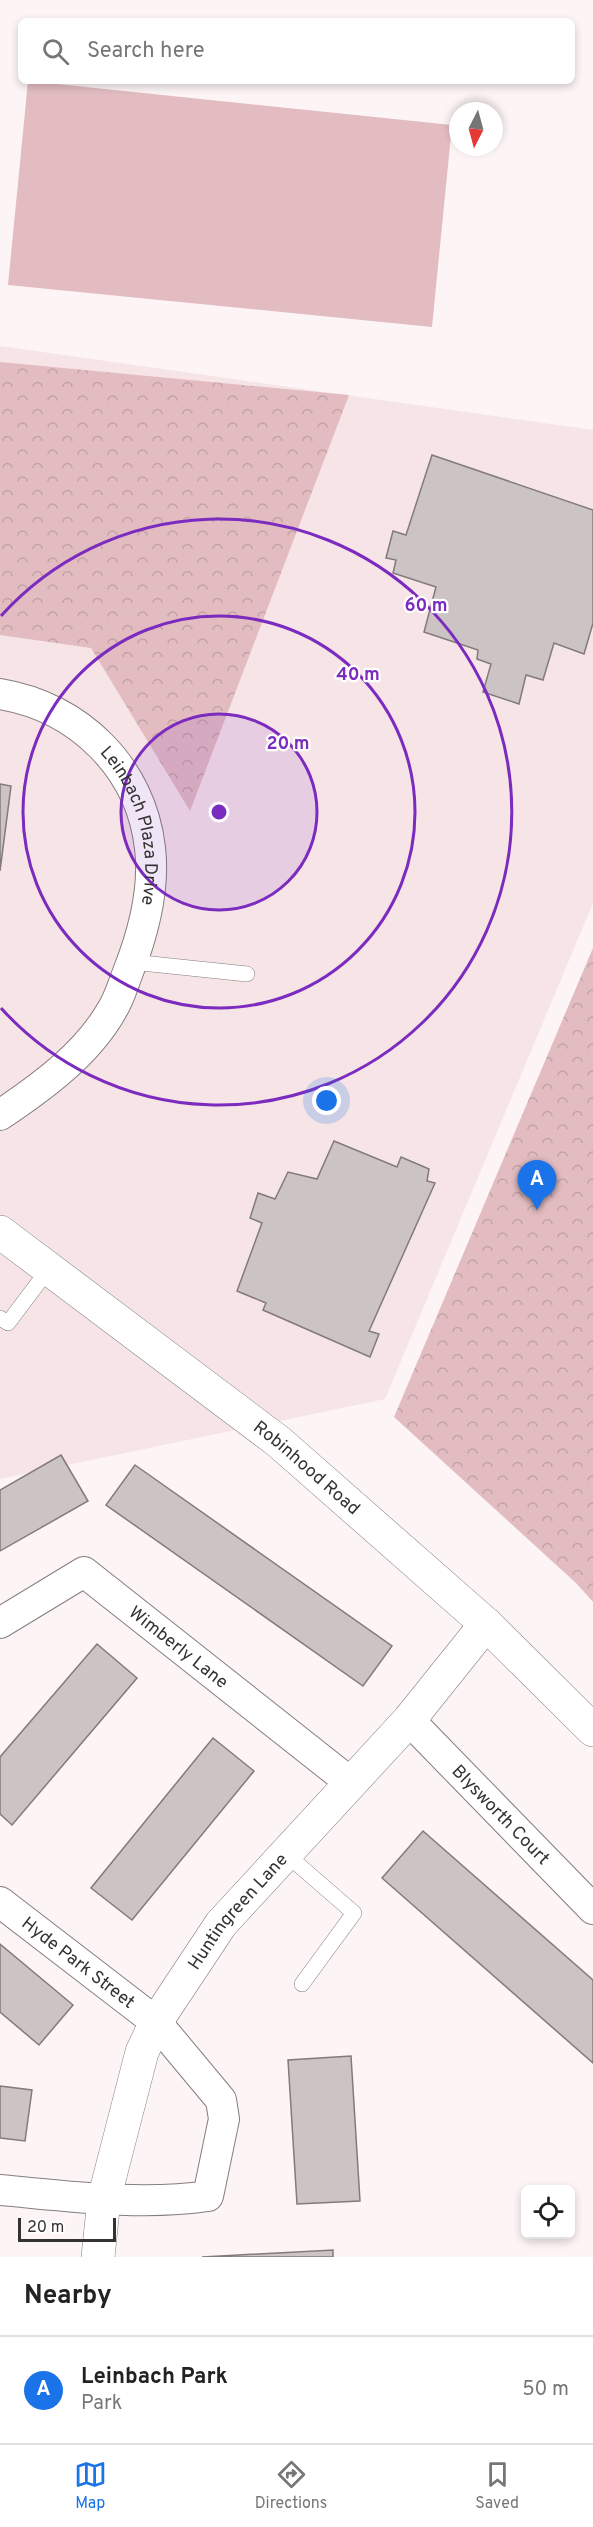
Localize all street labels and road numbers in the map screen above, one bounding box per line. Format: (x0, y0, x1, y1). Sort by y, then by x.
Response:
street label: Leinbach Plaza Drive (94, 742, 161, 907)
street label: Robinhood Road (248, 1417, 364, 1521)
street label: Wimberly Lane (123, 1602, 232, 1694)
street label: Blysworth Court (446, 1761, 554, 1871)
street label: Huntingreen Lane (184, 1849, 293, 1975)
street label: Hyde Park Street (16, 1913, 139, 2014)

